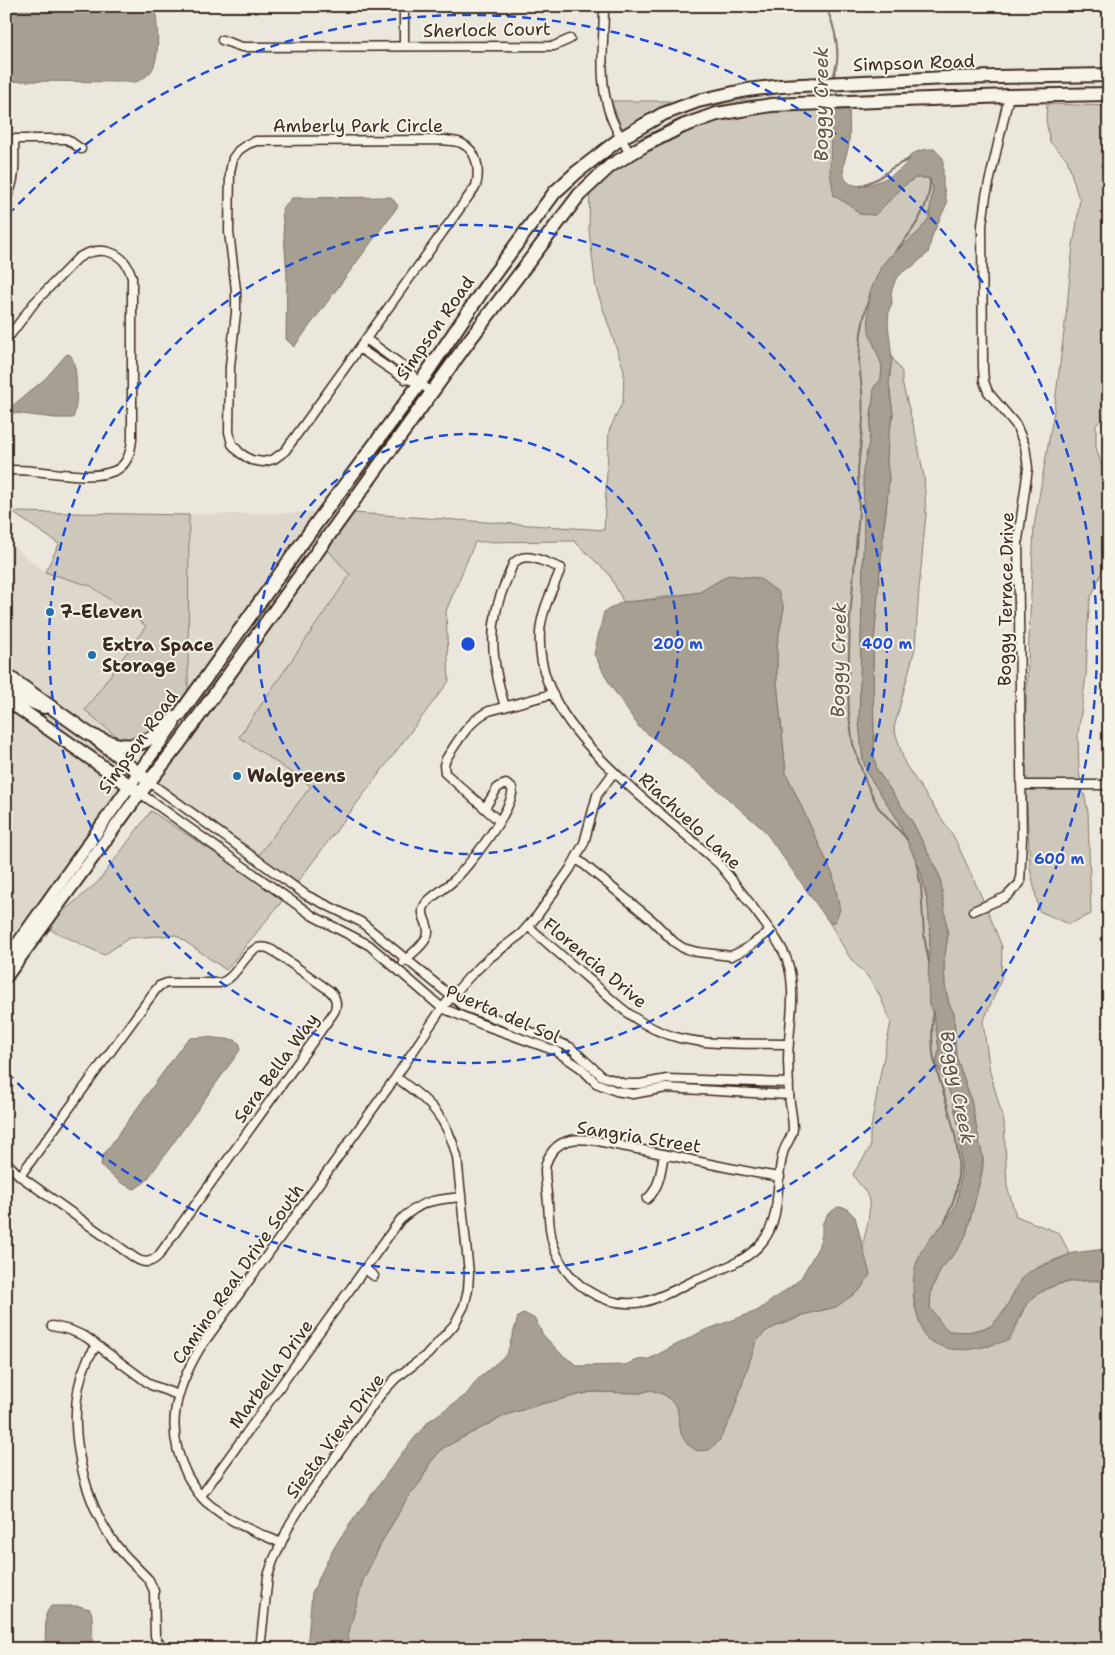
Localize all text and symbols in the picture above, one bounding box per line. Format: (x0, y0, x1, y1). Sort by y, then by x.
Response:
street label: Sherlock Court (423, 17, 551, 43)
water label: Boggy Creek (809, 46, 834, 162)
street label: Simpson Road (853, 49, 975, 77)
street label: Amberly Park Circle (273, 114, 443, 138)
street label: Simpson Road (390, 271, 480, 385)
street label: Boggy Terrace Drive (992, 512, 1020, 686)
place label: 7-Eleven (60, 600, 142, 624)
water label: Boggy Creek (825, 602, 852, 718)
marker: 7-Eleven (44, 606, 56, 618)
place label: Extra Space Storage (102, 633, 214, 678)
text: 200 m (653, 634, 703, 654)
text: 400 m (862, 634, 912, 654)
centre of rings (459, 635, 477, 653)
marker: Extra Space Storage (86, 649, 98, 661)
street label: Simpson Road (92, 686, 184, 798)
place label: Walgreens (247, 764, 346, 788)
street label: Riachuelo Lane (633, 767, 747, 875)
marker: Walgreens (231, 770, 243, 782)
text: 600 m (1034, 849, 1084, 869)
street label: Florencia Drive (538, 912, 652, 1014)
street label: Puerta del Sol (442, 979, 564, 1049)
street label: Sera Bella Way (228, 1008, 324, 1128)
water label: Boggy Creek (934, 1028, 981, 1146)
street label: Sangria Street (575, 1115, 703, 1159)
street label: Camino Real Drive South (167, 1179, 309, 1369)
street label: Marbella Drive (223, 1315, 319, 1433)
street label: Siesta View Drive (280, 1369, 390, 1503)

